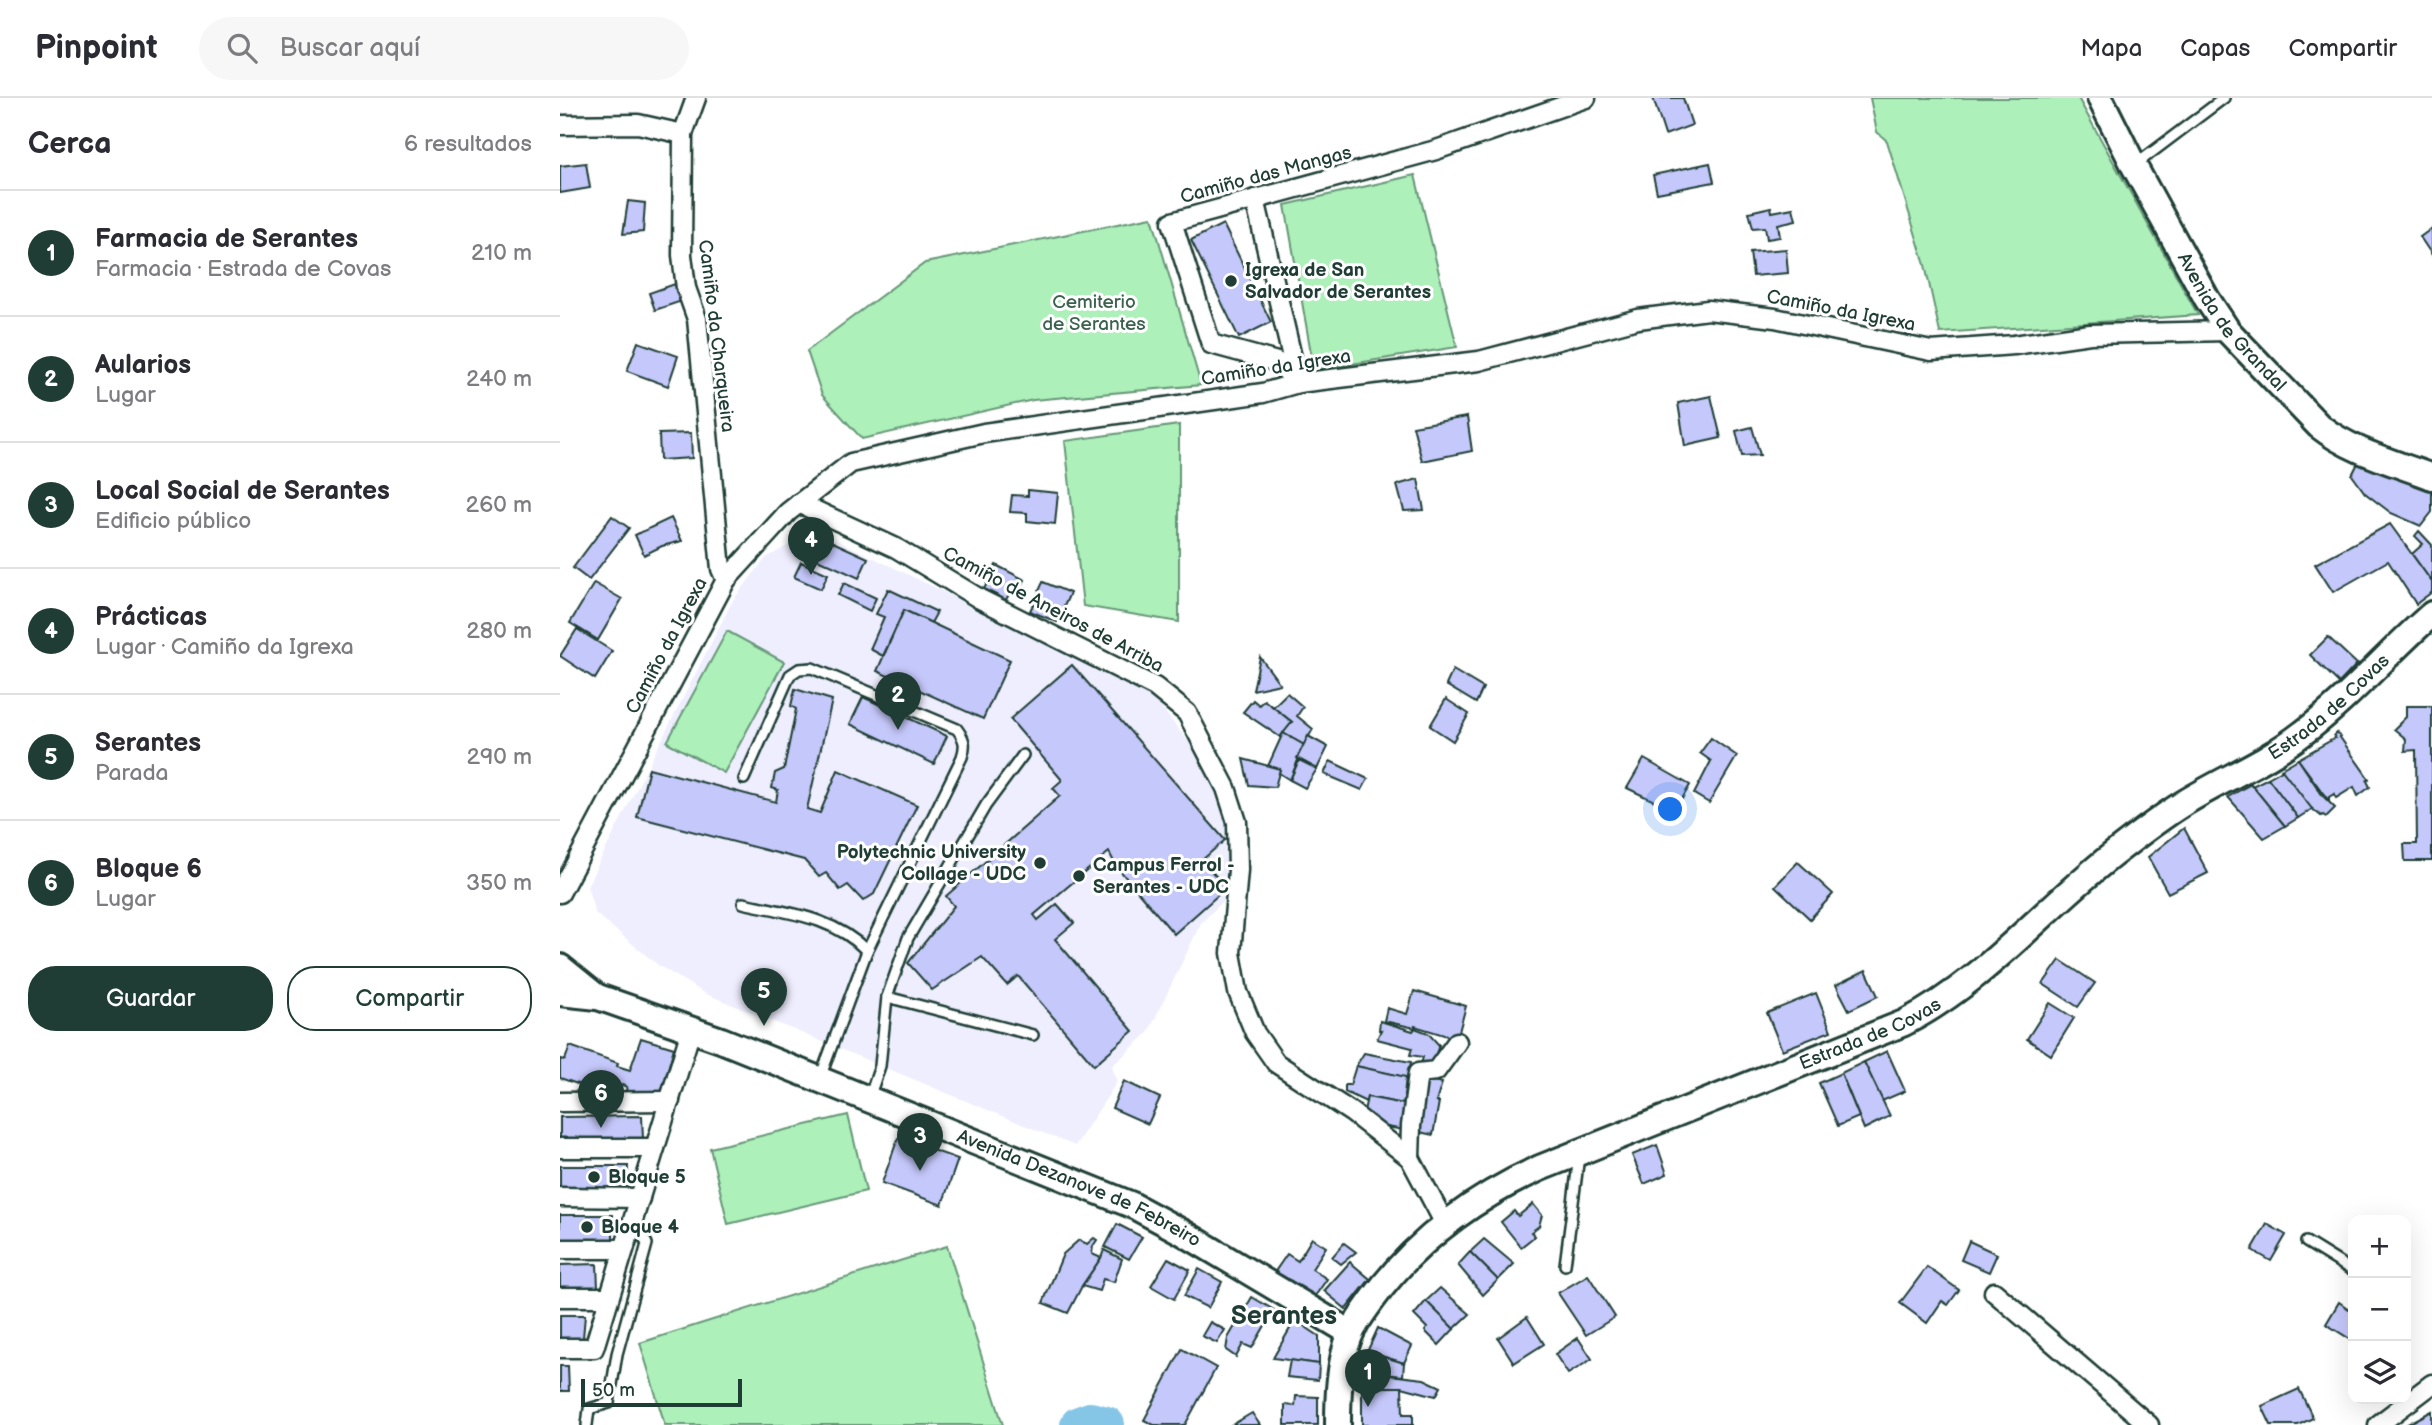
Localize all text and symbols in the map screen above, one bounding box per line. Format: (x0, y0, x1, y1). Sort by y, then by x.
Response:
search box (199, 17, 689, 80)
text: Pinpoint (35, 28, 157, 68)
icon: search (223, 29, 261, 67)
text: Buscar aquí (279, 33, 420, 64)
text: Mapa (2081, 34, 2142, 63)
text: Capas (2180, 34, 2250, 63)
text: Compartir (2288, 34, 2397, 63)
text: Cerca (28, 126, 111, 162)
text: 6 resultados (404, 130, 532, 158)
street label: Camiño das Mangas (1178, 141, 1354, 209)
text: Farmacia de Serantes (95, 224, 358, 255)
street label: Camiño da Charqueira (693, 238, 739, 434)
text: 1 (46, 239, 56, 267)
text: 210 m (471, 239, 532, 267)
street label: Avenida de Grandal (2172, 249, 2291, 396)
text: Farmacia · Estrada de Covas (95, 255, 391, 283)
place label: Igrexa de San Salvador de Serantes (1245, 259, 1431, 304)
marker: Igrexa de San Salvador de Serantes (1223, 273, 1239, 289)
street label: Camiño da Igrexa (1765, 285, 1917, 337)
park label: Cemiterio de Serantes (1042, 291, 1146, 336)
street label: Camiño da Igrexa (1200, 345, 1352, 391)
text: Aularios (95, 350, 191, 381)
text: 2 (44, 365, 58, 393)
text: 240 m (466, 365, 532, 393)
text: Lugar (95, 381, 156, 409)
text: Local Social de Serantes (95, 476, 390, 507)
text: 3 (44, 491, 58, 519)
text: 260 m (466, 491, 532, 519)
text: Edificio público (95, 507, 251, 535)
pin: 4 (788, 517, 834, 575)
street label: Camiño de Aneiros de Arriba (939, 542, 1167, 678)
street label: Camiño da Igrexa (621, 574, 713, 718)
text: Prácticas (95, 602, 207, 633)
text: 4 (44, 617, 58, 645)
text: 280 m (466, 617, 532, 645)
text: Lugar · Camiño da Igrexa (95, 633, 354, 661)
street label: Estrada de Covas (2264, 649, 2394, 765)
pin: 2 (875, 672, 921, 730)
text: Serantes (95, 728, 201, 759)
text: 5 (44, 743, 58, 771)
text: 290 m (466, 743, 532, 771)
text: Parada (95, 759, 169, 787)
your location (1653, 792, 1687, 826)
place label: Polytechnic University Collage - UDC (837, 841, 1026, 886)
text: Bloque 6 (95, 854, 202, 885)
place label: Campus Ferrol - Serantes - UDC (1093, 854, 1235, 899)
marker: Polytechnic University Collage - UDC (1032, 855, 1048, 871)
marker: Campus Ferrol - Serantes - UDC (1071, 868, 1087, 884)
text: 6 (44, 869, 58, 897)
text: 350 m (466, 869, 532, 897)
text: Lugar (95, 885, 156, 913)
button: Guardar (28, 966, 273, 1031)
button: Compartir (287, 966, 532, 1031)
pin: 5 (741, 968, 787, 1026)
street label: Estrada de Covas (1796, 993, 1945, 1075)
pin: 6 (578, 1070, 624, 1128)
pin: 3 (897, 1113, 943, 1171)
street label: Avenida Dezanove de Febreiro (954, 1124, 1205, 1252)
place label: Bloque 5 (608, 1166, 686, 1189)
marker: Bloque 5 (586, 1169, 602, 1185)
map controls (2348, 1215, 2411, 1404)
button: + (2348, 1215, 2411, 1278)
place label: Bloque 4 (601, 1216, 679, 1239)
marker: Bloque 4 (579, 1219, 595, 1235)
button: − (2348, 1278, 2411, 1341)
district label: Serantes (1231, 1301, 1337, 1332)
button: layers (2348, 1341, 2411, 1404)
pin: 1 (1345, 1349, 1391, 1407)
scale bar (581, 1376, 742, 1408)
text: 50 m (592, 1379, 635, 1402)

